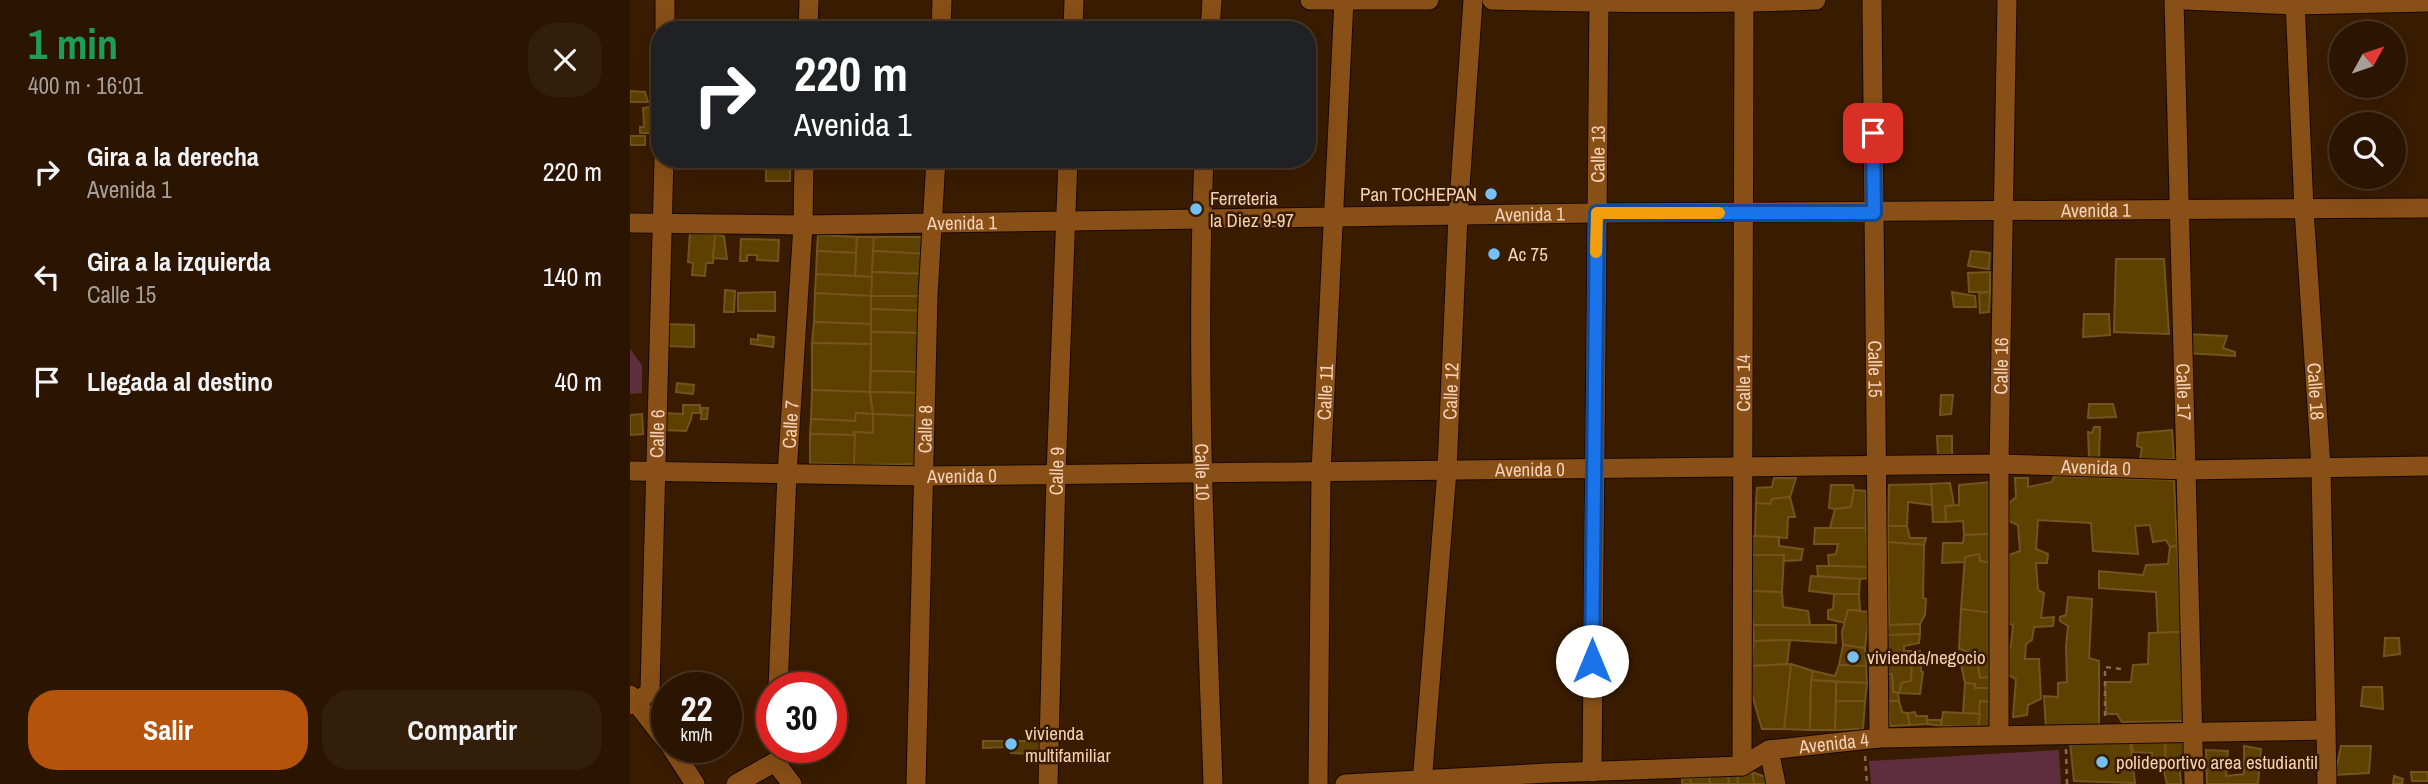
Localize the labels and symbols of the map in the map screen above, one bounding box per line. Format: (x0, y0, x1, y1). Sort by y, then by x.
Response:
north arrow (2329, 21, 2406, 98)
pin (1843, 103, 1903, 163)
street label: Calle 13 (1584, 125, 1611, 183)
place label: Pan TOCHEPAN (1360, 181, 1477, 207)
place label: Ferreteria la Diez 9-97 (1210, 185, 1294, 233)
marker: Pan TOCHEPAN (1483, 186, 1499, 202)
street label: Avenida 1 (2060, 197, 2131, 223)
street label: Avenida 1 (1494, 200, 1565, 228)
marker: Ferreteria la Diez 9-97 (1188, 201, 1204, 217)
street label: Avenida 1 (926, 209, 997, 236)
place label: Ac 75 (1507, 241, 1548, 267)
marker: Ac 75 (1486, 246, 1502, 262)
street label: Calle 16 (1987, 337, 2014, 395)
street label: Calle 15 (1862, 340, 1889, 398)
street label: Calle 14 (1730, 354, 1756, 412)
street label: Calle 12 (1436, 362, 1465, 420)
street label: Calle 18 (2301, 362, 2331, 421)
street label: Calle 11 (1311, 363, 1339, 421)
street label: Calle 17 (2170, 363, 2198, 421)
street label: Calle 7 (776, 399, 805, 449)
street label: Calle 8 (911, 405, 938, 454)
street label: Calle 6 (643, 409, 670, 458)
street label: Calle 10 (1189, 443, 1216, 501)
street label: Calle 9 (1042, 446, 1070, 496)
street label: Avenida 0 (2059, 453, 2131, 481)
street label: Avenida 0 (1494, 456, 1565, 483)
street label: Avenida 0 (926, 462, 997, 489)
position arrow (1555, 624, 1629, 698)
place label: vivienda/negocio (1867, 644, 1986, 670)
marker: vivienda/negocio (1845, 649, 1861, 665)
speed limit sign: 30 (756, 672, 847, 763)
place label: vivienda multifamiliar (1025, 720, 1112, 768)
street label: Avenida 4 (1797, 726, 1870, 760)
marker: vivienda multifamiliar (1003, 736, 1019, 752)
place label: polideportivo area estudiantil (2116, 749, 2318, 775)
marker: polideportivo area estudiantil (2094, 754, 2110, 770)

